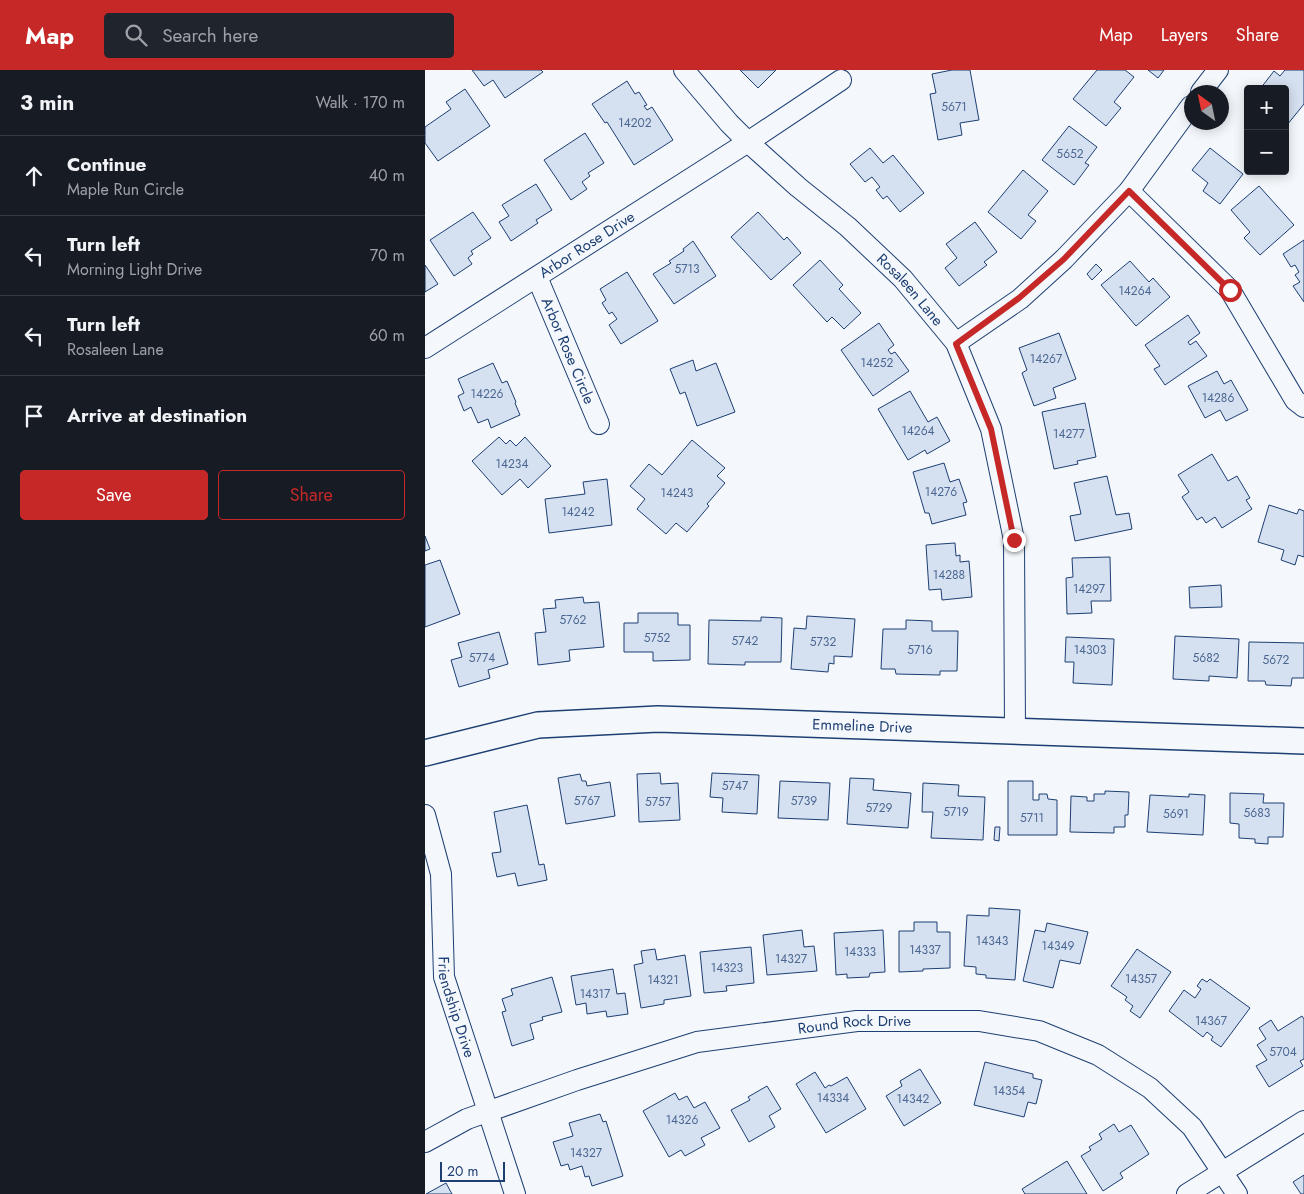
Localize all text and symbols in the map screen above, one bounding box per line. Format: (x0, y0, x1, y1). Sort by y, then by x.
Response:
search box (104, 13, 454, 58)
text: Map (25, 18, 74, 53)
icon: search (122, 21, 150, 49)
text: Search here (162, 22, 258, 49)
text: Map (1099, 22, 1133, 48)
text: Layers (1161, 22, 1208, 48)
text: Share (1236, 22, 1279, 48)
north arrow (1184, 85, 1229, 130)
map controls (1244, 85, 1289, 175)
button: + (1244, 85, 1289, 130)
text: 3 min (20, 88, 74, 118)
text: Walk · 170 m (315, 91, 405, 114)
house number: 5671 (941, 98, 967, 116)
house number: 14202 (618, 114, 652, 132)
button: − (1244, 130, 1289, 175)
house number: 5652 (1056, 145, 1084, 163)
text: Continue (67, 151, 146, 178)
icon: ahead (20, 162, 48, 190)
text: 40 m (369, 164, 405, 187)
text: Maple Run Circle (67, 178, 184, 201)
street label: Arbor Rose Drive (535, 206, 639, 284)
text: Turn left (67, 231, 140, 258)
icon: left (20, 242, 48, 270)
text: 70 m (370, 244, 405, 267)
street label: Rosaleen Lane (872, 248, 949, 331)
text: Morning Light Drive (67, 258, 202, 281)
house number: 5713 (674, 260, 700, 278)
route start (1219, 279, 1242, 302)
house number: 14264 (1118, 282, 1152, 300)
street label: Arbor Rose Circle (536, 294, 600, 408)
text: Turn left (67, 311, 140, 338)
icon: left (20, 322, 48, 350)
text: 60 m (369, 324, 405, 347)
text: Rosaleen Lane (67, 338, 164, 361)
house number: 14267 (1030, 350, 1063, 368)
house number: 14252 (861, 354, 894, 372)
house number: 14226 (471, 385, 504, 403)
house number: 14286 (1202, 389, 1234, 407)
icon: arrive (20, 402, 48, 430)
text: Arrive at destination (67, 402, 247, 429)
house number: 14264 (901, 422, 935, 440)
house number: 14277 (1053, 425, 1086, 443)
house number: 14234 (496, 455, 528, 473)
button: Save (20, 470, 208, 520)
button: Share (218, 470, 405, 520)
house number: 14276 (925, 483, 957, 501)
house number: 14243 (661, 484, 694, 502)
house number: 14242 (561, 503, 595, 521)
route end (1003, 529, 1026, 552)
house number: 14288 (933, 566, 965, 584)
house number: 14297 (1073, 580, 1106, 598)
house number: 5762 (560, 611, 587, 629)
house number: 5752 (644, 629, 671, 647)
house number: 5742 (732, 632, 759, 650)
house number: 5732 (810, 633, 836, 651)
house number: 5716 (907, 641, 933, 659)
house number: 14303 (1074, 641, 1107, 659)
house number: 5774 (469, 649, 495, 667)
house number: 5682 (1192, 649, 1220, 667)
house number: 5672 (1263, 651, 1290, 669)
street label: Emmeline Drive (812, 713, 913, 739)
house number: 5747 (722, 777, 749, 795)
house number: 5767 (574, 792, 601, 810)
house number: 5739 (791, 792, 817, 810)
house number: 5757 (645, 793, 672, 811)
house number: 5729 (866, 799, 892, 817)
house number: 5719 (943, 803, 969, 821)
house number: 5683 (1244, 804, 1271, 822)
house number: 5691 (1163, 805, 1189, 823)
house number: 5711 (1020, 809, 1044, 827)
house number: 14343 (976, 932, 1009, 950)
house number: 14349 (1042, 937, 1075, 955)
house number: 14337 (909, 941, 942, 959)
house number: 14333 (844, 943, 876, 961)
house number: 14327 (775, 950, 808, 968)
street label: Friendship Drive (432, 956, 481, 1061)
house number: 14323 (711, 959, 744, 977)
house number: 14357 (1125, 970, 1158, 988)
house number: 14321 (647, 971, 679, 989)
house number: 14317 (580, 985, 611, 1003)
street label: Round Rock Drive (796, 1010, 911, 1040)
house number: 14367 (1195, 1012, 1228, 1030)
house number: 5704 (1269, 1043, 1297, 1061)
house number: 14354 (993, 1082, 1025, 1100)
house number: 14334 (817, 1089, 849, 1107)
house number: 14342 (897, 1090, 930, 1108)
house number: 14326 (666, 1111, 698, 1129)
house number: 14327 (570, 1144, 603, 1162)
scale bar (440, 1159, 505, 1182)
text: 20 m (447, 1161, 479, 1181)

